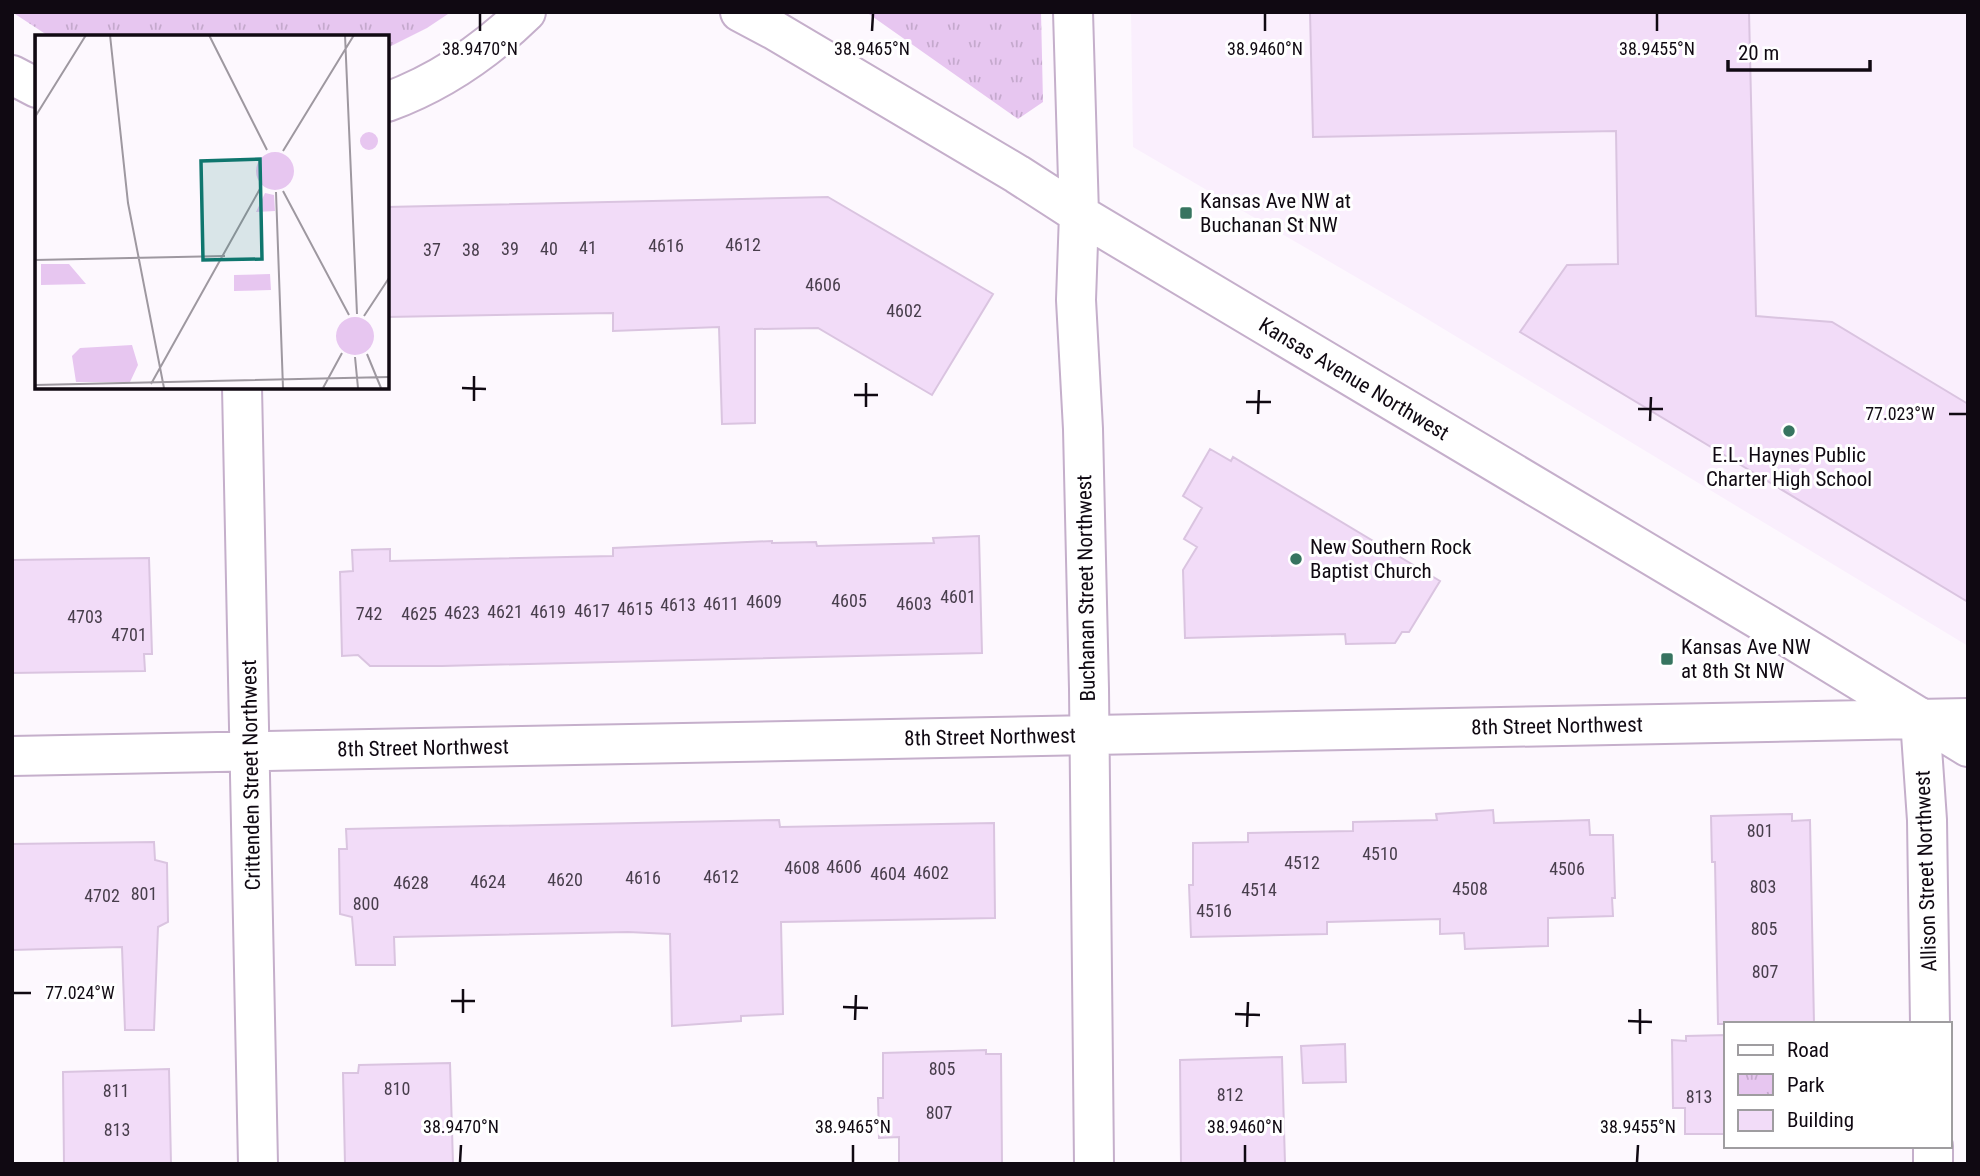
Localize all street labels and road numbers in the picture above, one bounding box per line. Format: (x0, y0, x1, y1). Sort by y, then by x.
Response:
street label: Kansas Avenue Northwest (1255, 313, 1453, 445)
street label: Buchanan Street Northwest (1072, 474, 1100, 702)
street label: Crittenden Street Northwest (237, 659, 265, 891)
street label: 8th Street Northwest (1471, 713, 1643, 739)
street label: 8th Street Northwest (904, 724, 1076, 750)
street label: 8th Street Northwest (337, 735, 509, 761)
street label: Allison Street Northwest (1910, 770, 1942, 972)

